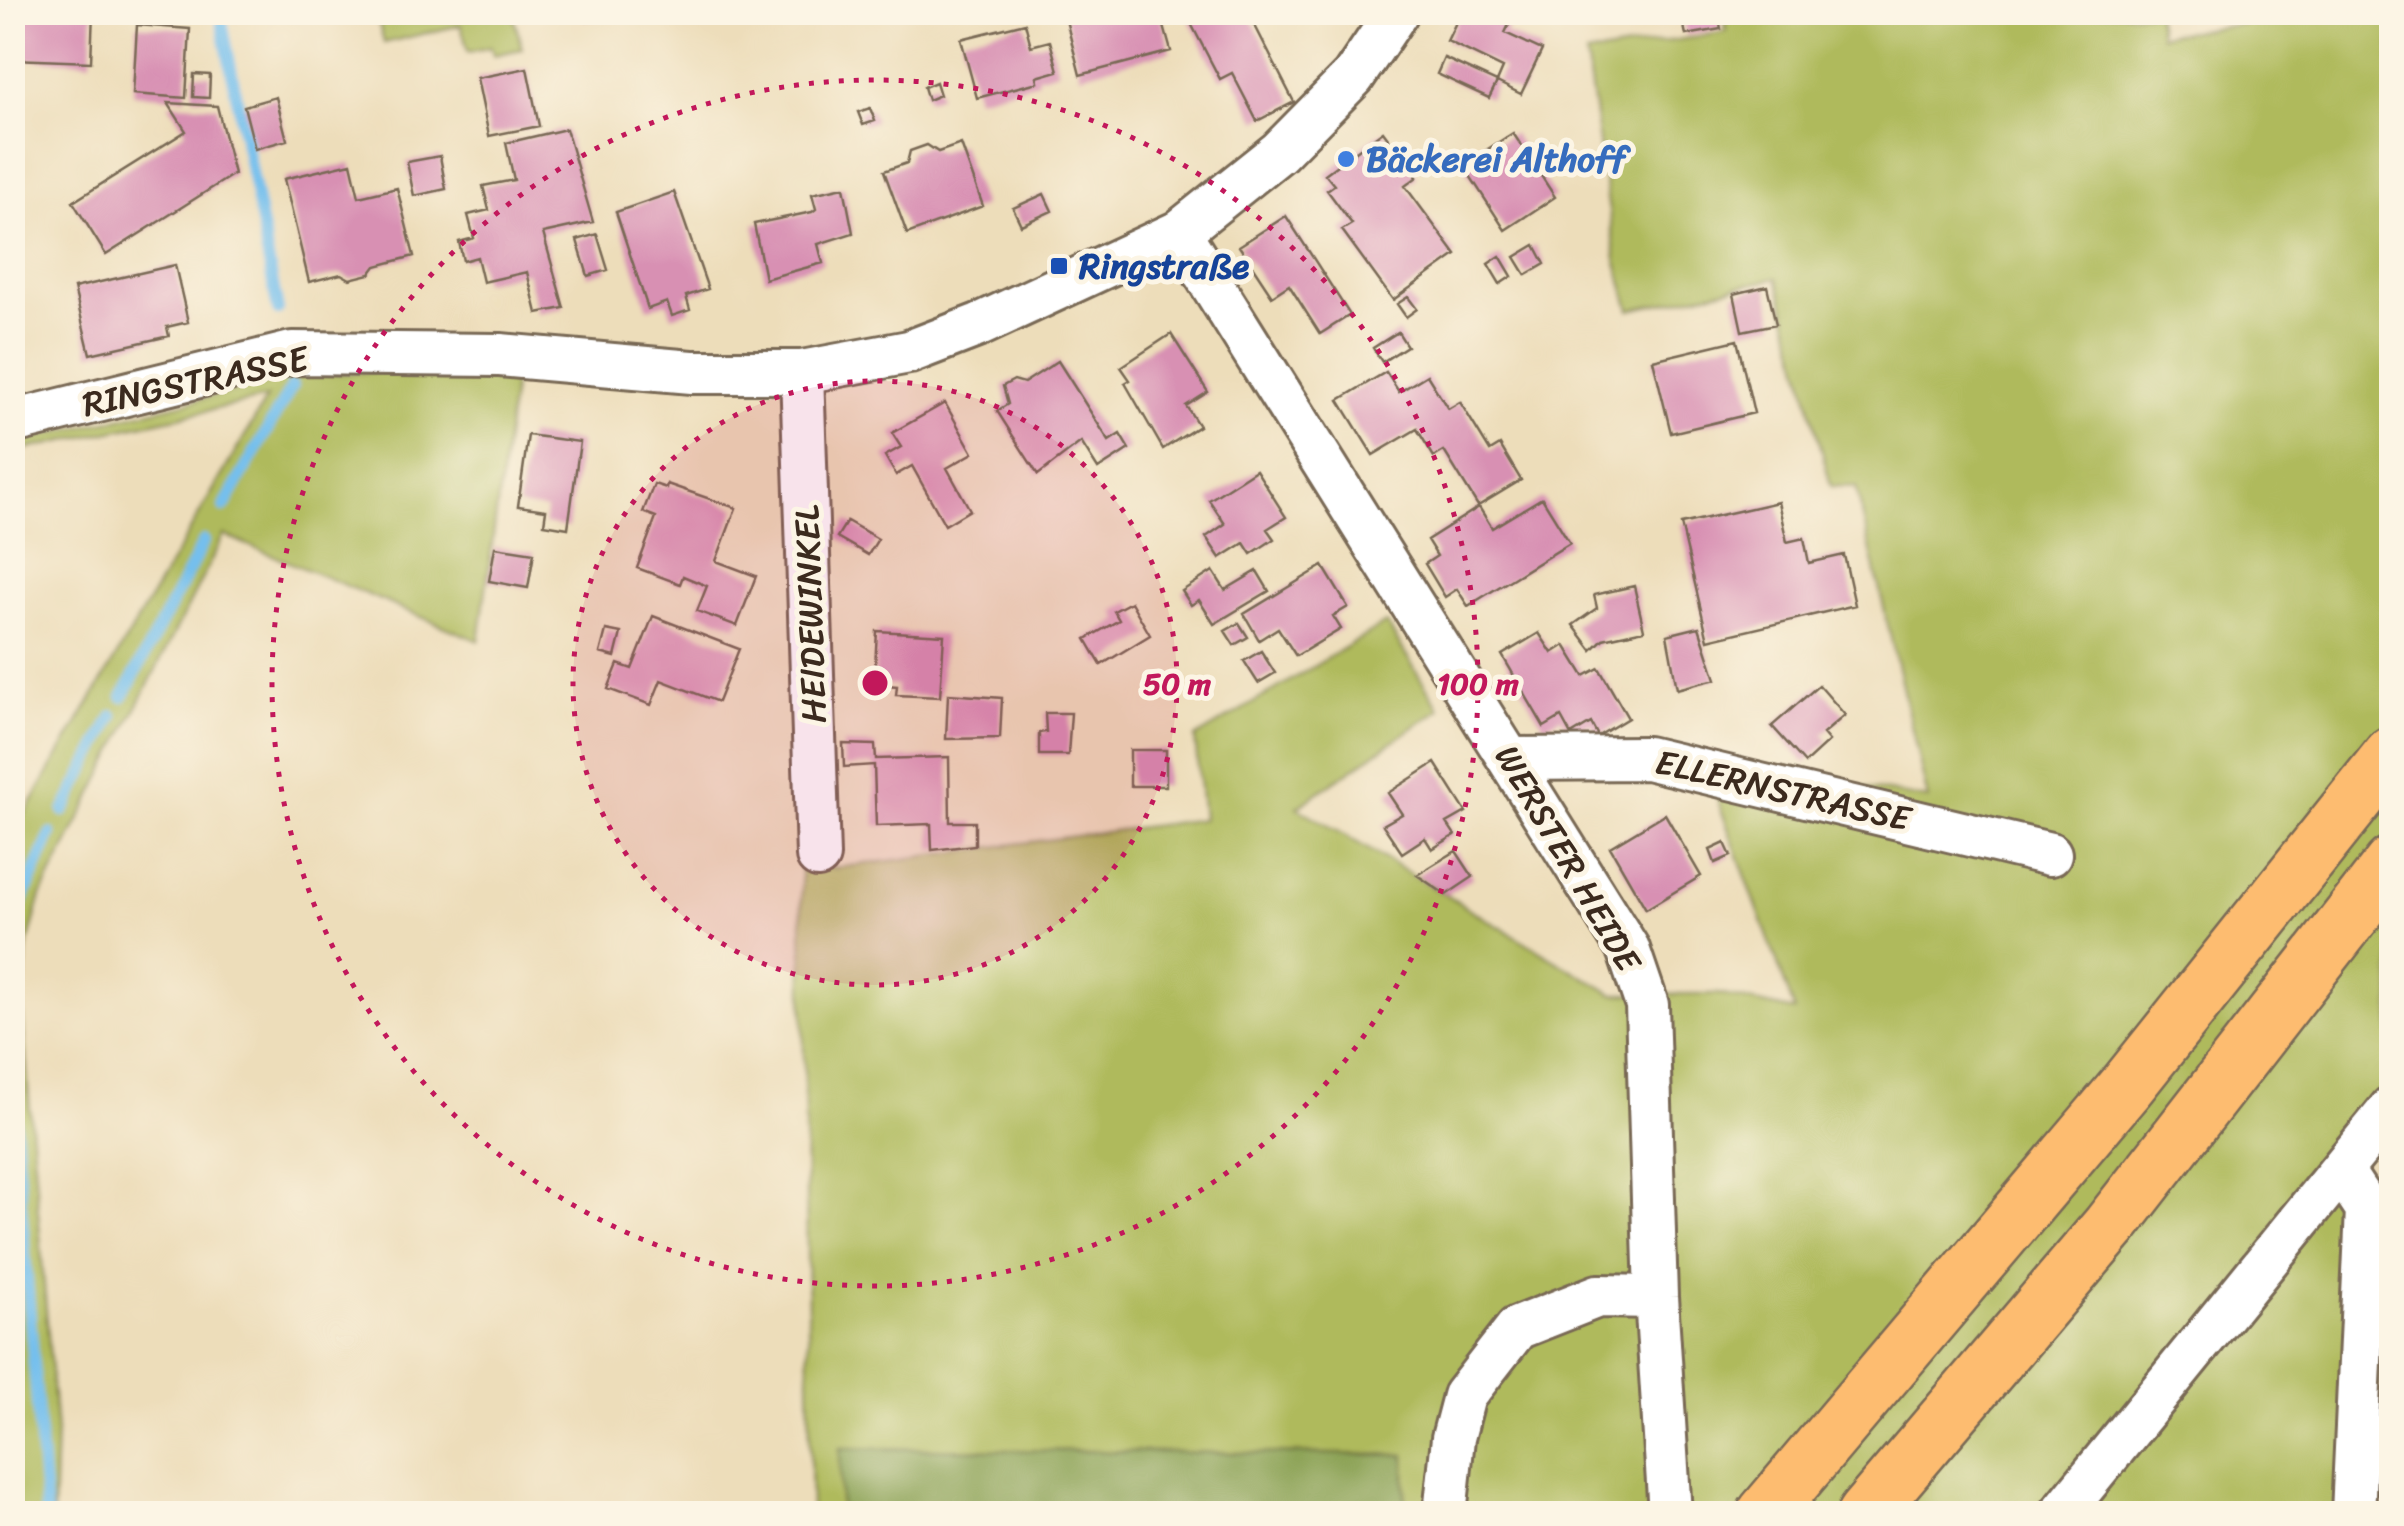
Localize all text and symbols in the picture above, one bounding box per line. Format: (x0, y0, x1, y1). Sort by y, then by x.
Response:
place label: Bäckerei Althoff (1366, 128, 1631, 190)
marker: Bäckerei Althoff (1335, 148, 1357, 170)
place label: Ringstraße (1078, 235, 1249, 297)
marker: Ringstraße (1048, 255, 1070, 277)
street label: RINGSTRASSE (77, 326, 316, 435)
street label: HEIDEWINKEL (775, 504, 845, 724)
text: 50 m (1143, 657, 1211, 711)
text: 100 m (1437, 657, 1519, 711)
centre of rings (857, 665, 893, 701)
street label: ELLERNSTRASSE (1649, 731, 1919, 850)
street label: WERSTER HEIDE (1478, 733, 1660, 986)

